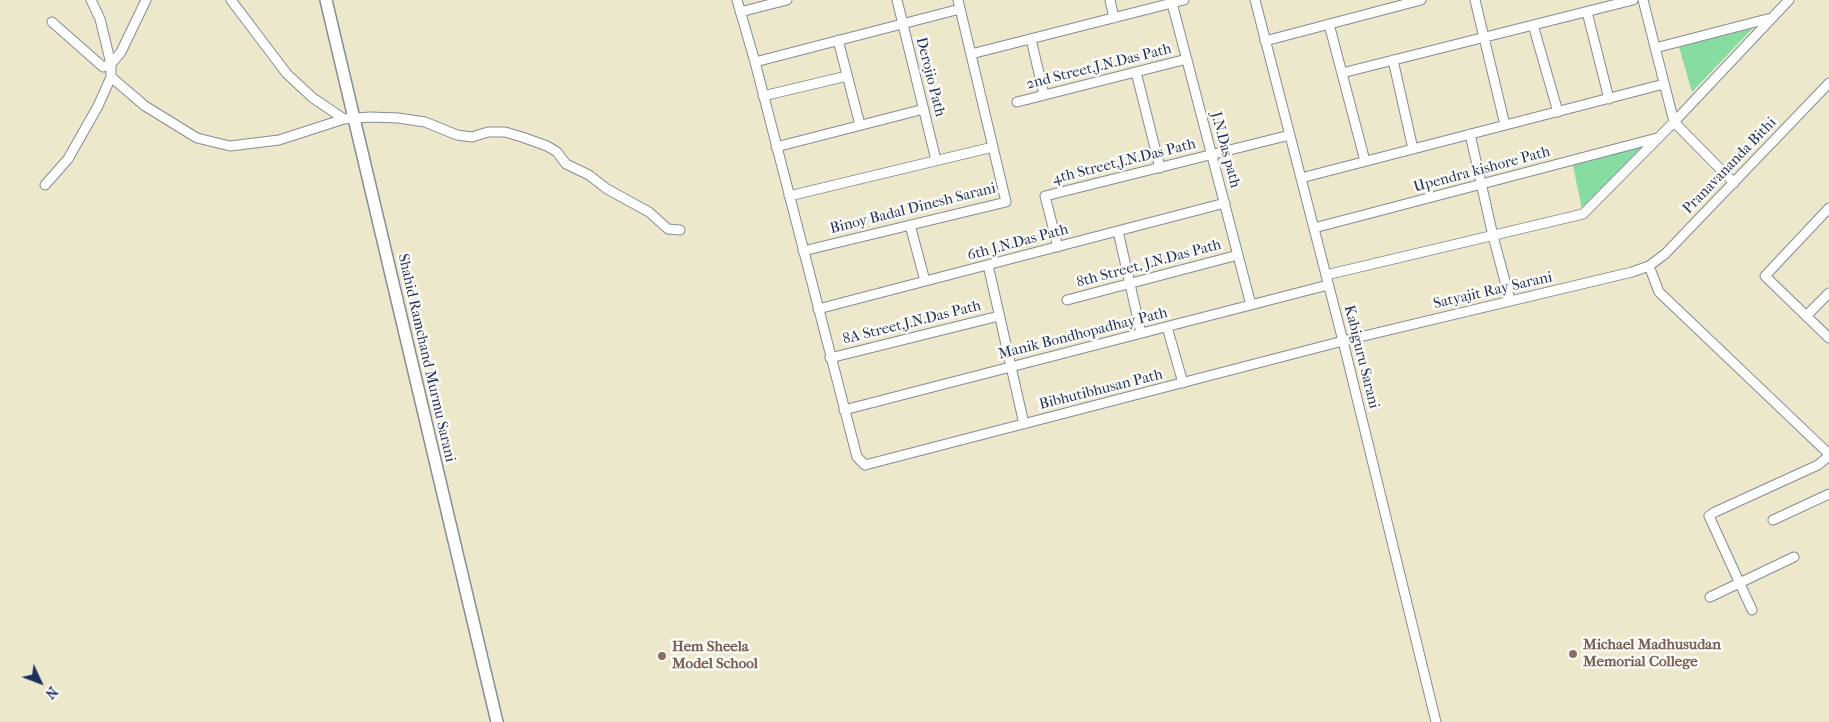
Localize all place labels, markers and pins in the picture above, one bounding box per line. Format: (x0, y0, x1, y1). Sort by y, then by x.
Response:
place label: Michael Madhusudan Memorial College (1583, 636, 1721, 671)
place label: Hem Sheela Model School (672, 638, 758, 673)
marker: Michael Madhusudan Memorial College (1567, 648, 1579, 660)
marker: Hem Sheela Model School (656, 650, 668, 662)

